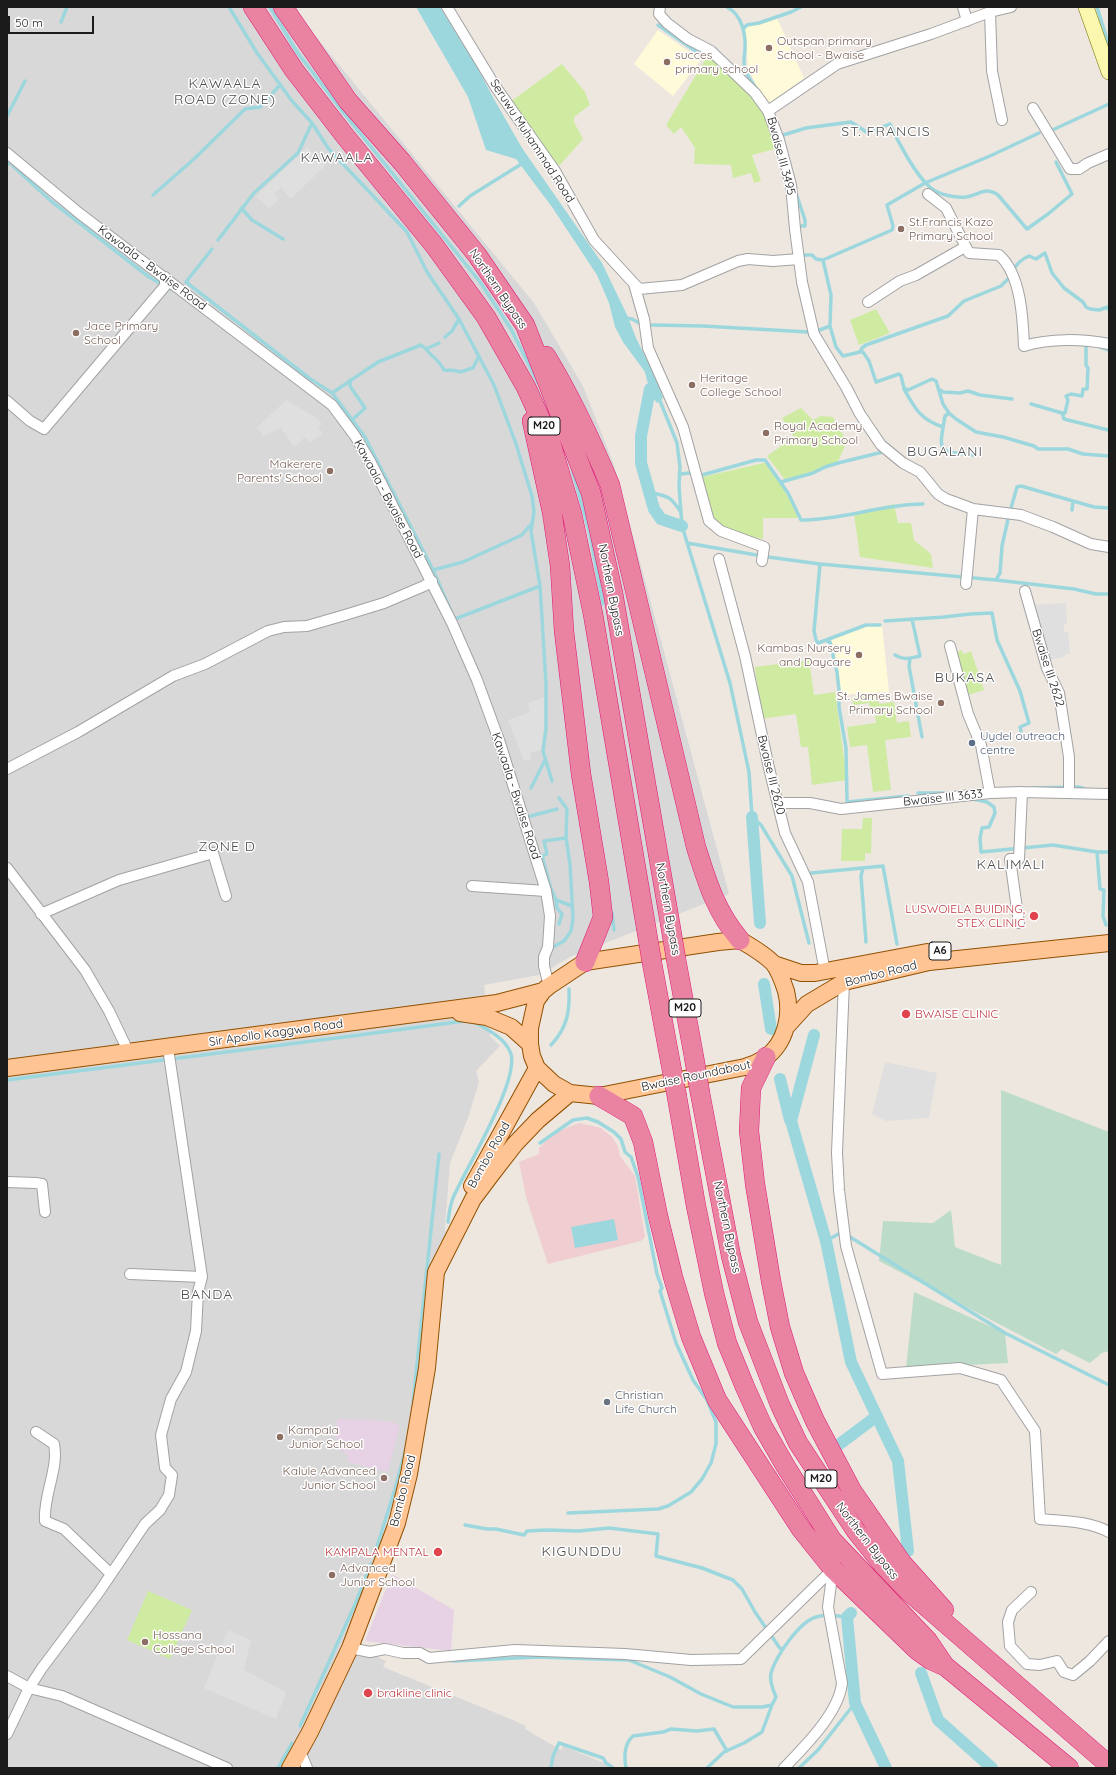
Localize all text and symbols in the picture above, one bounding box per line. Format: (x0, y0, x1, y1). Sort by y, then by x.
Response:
scale bar (10, 8, 96, 34)
text: 50 m (15, 15, 43, 30)
place label: Outspan primary School - Bwaise (777, 34, 872, 62)
marker: Outspan primary School - Bwaise (764, 43, 774, 53)
place label: succes primary school (675, 48, 758, 76)
marker: succes primary school (662, 57, 672, 67)
district label: KAWAALA ROAD (ZONE) (174, 76, 276, 108)
street label: Seruwu Muhammad Road (487, 77, 577, 205)
street label: Bwaise III 3495 (764, 115, 798, 197)
district label: ST. FRANCIS (841, 124, 931, 140)
district label: KAWAALA (300, 150, 374, 166)
place label: St.Francis Kazo Primary School (909, 215, 993, 243)
street label: Kawaala - Bwaise Road (95, 222, 209, 314)
marker: St.Francis Kazo Primary School (896, 224, 906, 234)
street label: Northern Bypass (466, 246, 530, 332)
place label: Jace Primary School (84, 319, 158, 347)
marker: Jace Primary School (71, 328, 81, 338)
place label: Heritage College School (700, 371, 782, 399)
marker: Heritage College School (687, 380, 697, 390)
road number: M20 (528, 417, 560, 435)
place label: Royal Academy Primary School (774, 419, 862, 447)
marker: Royal Academy Primary School (761, 428, 771, 438)
street label: Kawaala - Bwaise Road (351, 437, 425, 561)
district label: BUGALANI (907, 444, 983, 460)
place label: Makerere Parents' School (237, 457, 322, 485)
marker: Makerere Parents' School (325, 466, 335, 476)
street label: Northern Bypass (595, 543, 627, 637)
street label: Bwaise III 2622 (1029, 627, 1067, 709)
place label: Kambas Nursery and Daycare (757, 641, 851, 669)
marker: Kambas Nursery and Daycare (854, 650, 864, 660)
district label: BUKASA (935, 670, 995, 686)
place label: St. James Bwaise Primary School (837, 689, 933, 717)
marker: St. James Bwaise Primary School (936, 698, 946, 708)
place label: Uydel outreach centre (980, 729, 1065, 757)
street label: Kawaala - Bwaise Road (489, 731, 543, 861)
street label: Bwaise III 2620 (754, 734, 788, 816)
marker: Uydel outreach centre (967, 738, 977, 748)
street label: Bwaise III 3633 (902, 787, 984, 809)
district label: ZONE D (198, 839, 256, 855)
district label: KALIMALI (976, 857, 1046, 873)
street label: Northern Bypass (653, 862, 683, 956)
place label: LUSWOIELA BUIDING, STEX CLINIC (905, 902, 1025, 930)
marker: LUSWOIELA BUIDING, STEX CLINIC (1028, 910, 1040, 922)
road number: A6 (929, 942, 951, 960)
street label: Bombo Road (844, 958, 918, 990)
road number: M20 (669, 999, 701, 1017)
place label: BWAISE CLINIC (915, 1007, 998, 1021)
marker: BWAISE CLINIC (900, 1008, 912, 1020)
street label: Sir Apollo Kaggwa Road (208, 1016, 344, 1050)
street label: Bwaise Roundabout (640, 1057, 752, 1095)
street label: Bombo Road (465, 1119, 513, 1191)
street label: Northern Bypass (710, 1180, 744, 1274)
district label: BANDA (181, 1287, 233, 1303)
place label: Christian Life Church (615, 1388, 677, 1416)
marker: Christian Life Church (602, 1397, 612, 1407)
place label: Kampala Junior School (288, 1423, 363, 1451)
marker: Kampala Junior School (275, 1432, 285, 1442)
street label: Bombo Road (387, 1454, 419, 1528)
place label: Kalule Advanced Junior School (283, 1464, 376, 1492)
road number: M20 (805, 1470, 837, 1488)
marker: Kalule Advanced Junior School (379, 1473, 389, 1483)
street label: Northern Bypass (833, 1500, 901, 1582)
district label: KIGUNDDU (542, 1544, 622, 1560)
place label: KAMPALA MENTAL (325, 1545, 429, 1559)
marker: KAMPALA MENTAL (432, 1546, 444, 1558)
place label: Advanced Junior School (340, 1561, 415, 1589)
marker: Advanced Junior School (327, 1570, 337, 1580)
place label: Hossana College School (153, 1628, 235, 1656)
marker: Hossana College School (140, 1637, 150, 1647)
place label: brakline clinic (377, 1686, 452, 1700)
marker: brakline clinic (362, 1687, 374, 1699)

